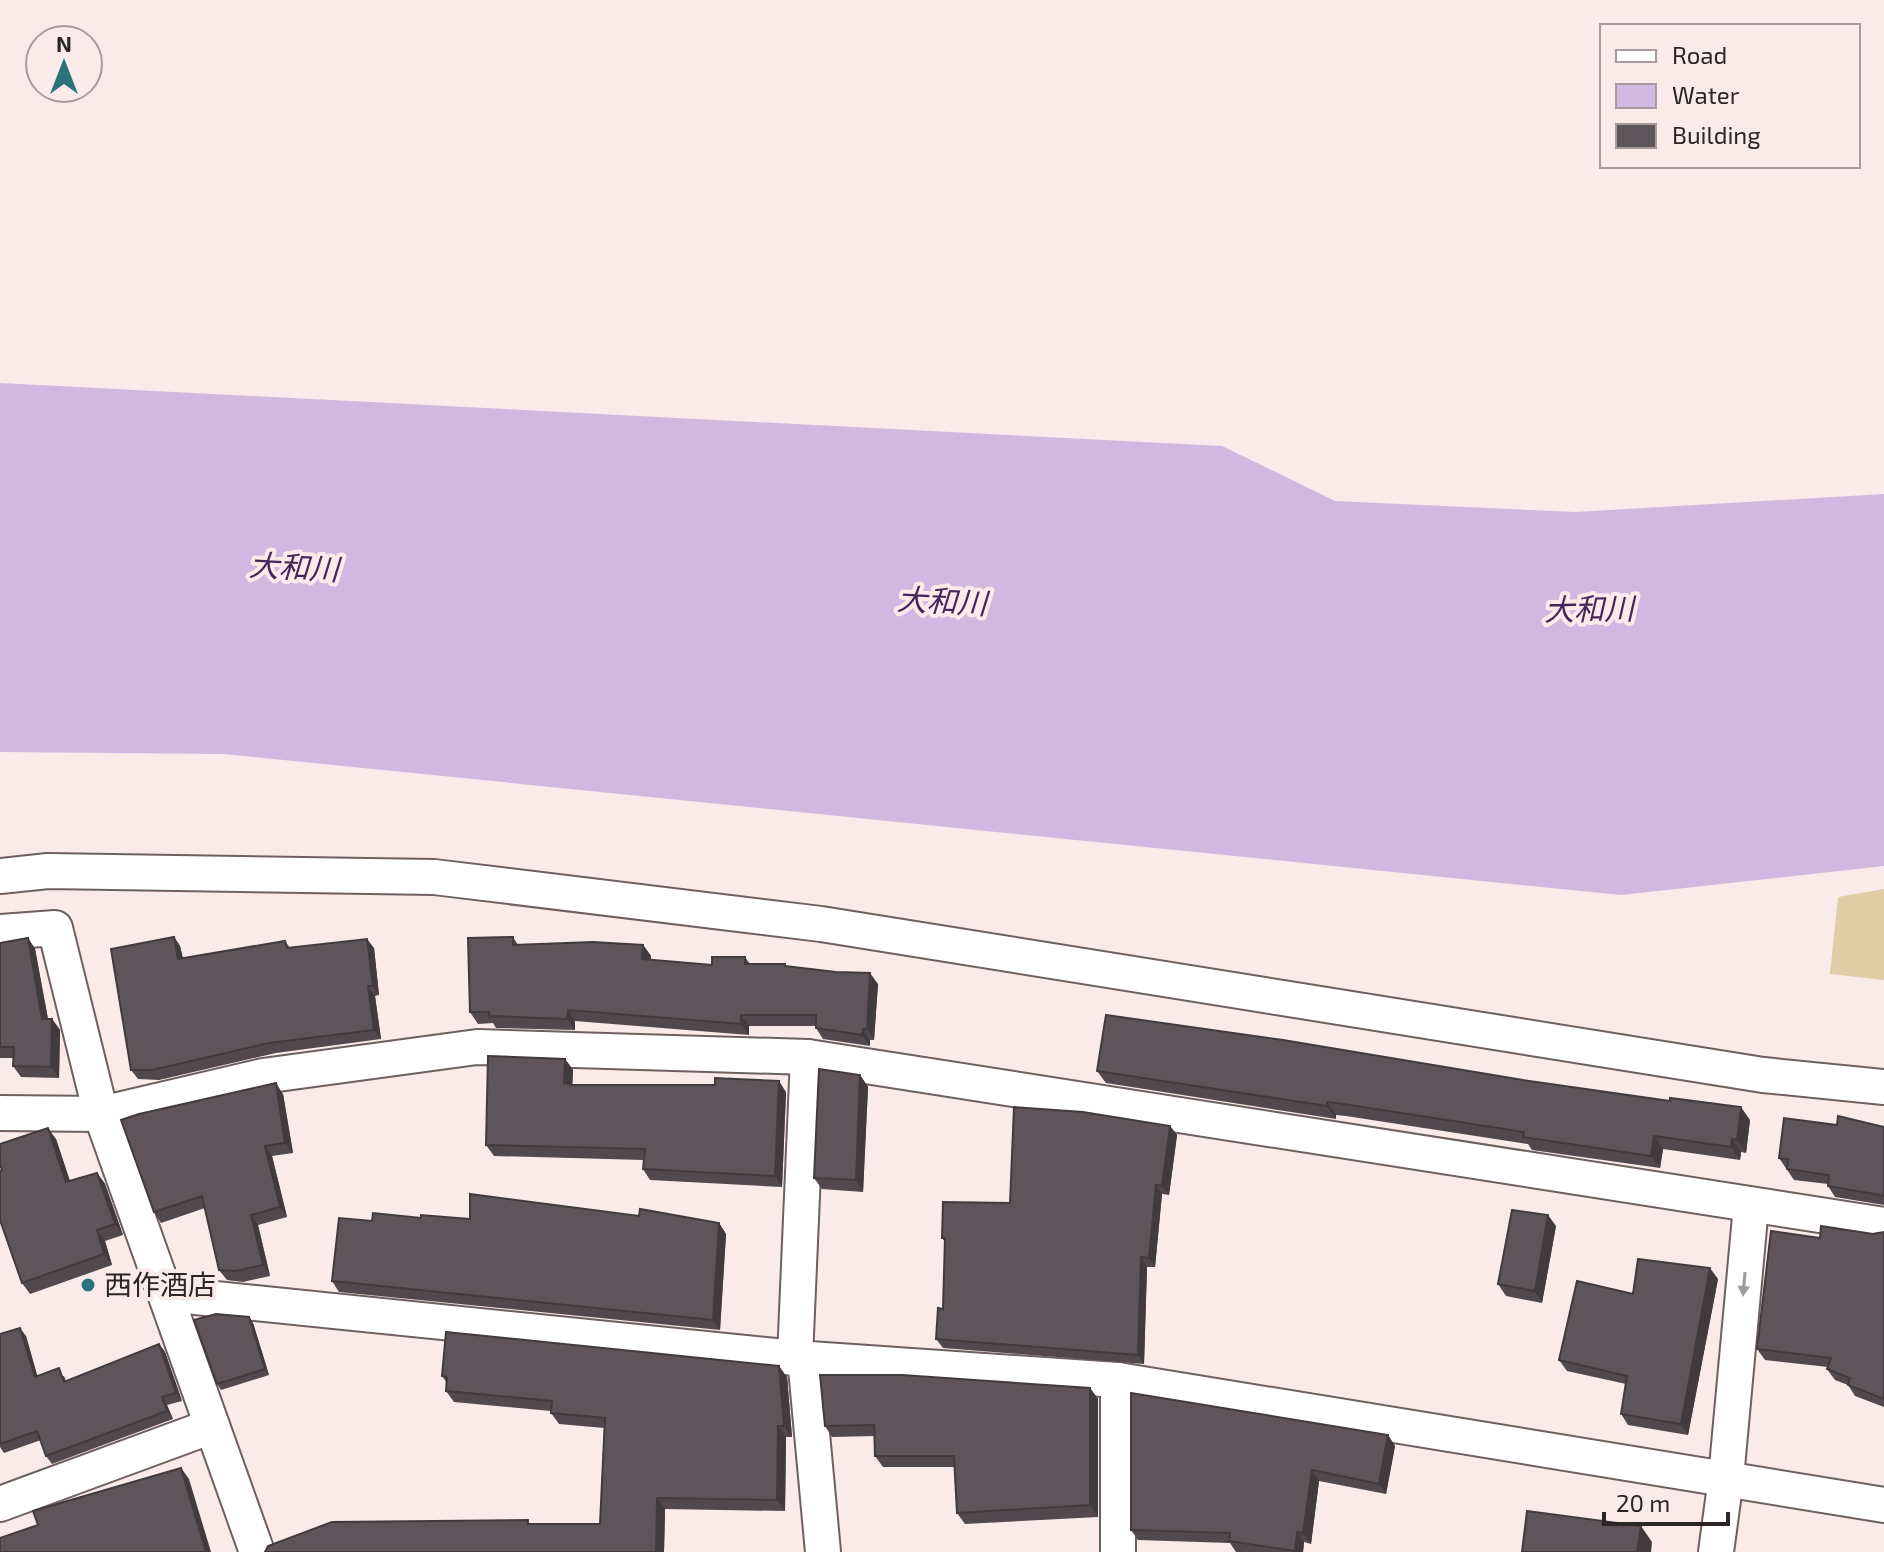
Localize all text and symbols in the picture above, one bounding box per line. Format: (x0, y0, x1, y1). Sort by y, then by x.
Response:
north arrow (24, 24, 104, 104)
legend (1600, 24, 1860, 168)
text: N (56, 30, 72, 56)
text: Road (1672, 40, 1727, 69)
text: Water (1672, 80, 1740, 109)
text: Building (1672, 120, 1761, 149)
water label: 大和川 (248, 546, 343, 586)
water label: 大和川 (896, 580, 991, 620)
water label: 大和川 (1544, 589, 1637, 627)
place label: 西作酒店 (104, 1267, 216, 1301)
one-way arrow (1737, 1272, 1750, 1297)
marker: 西作酒店 (79, 1276, 97, 1294)
scale bar (1604, 1476, 1728, 1526)
text: 20 m (1616, 1488, 1670, 1517)

